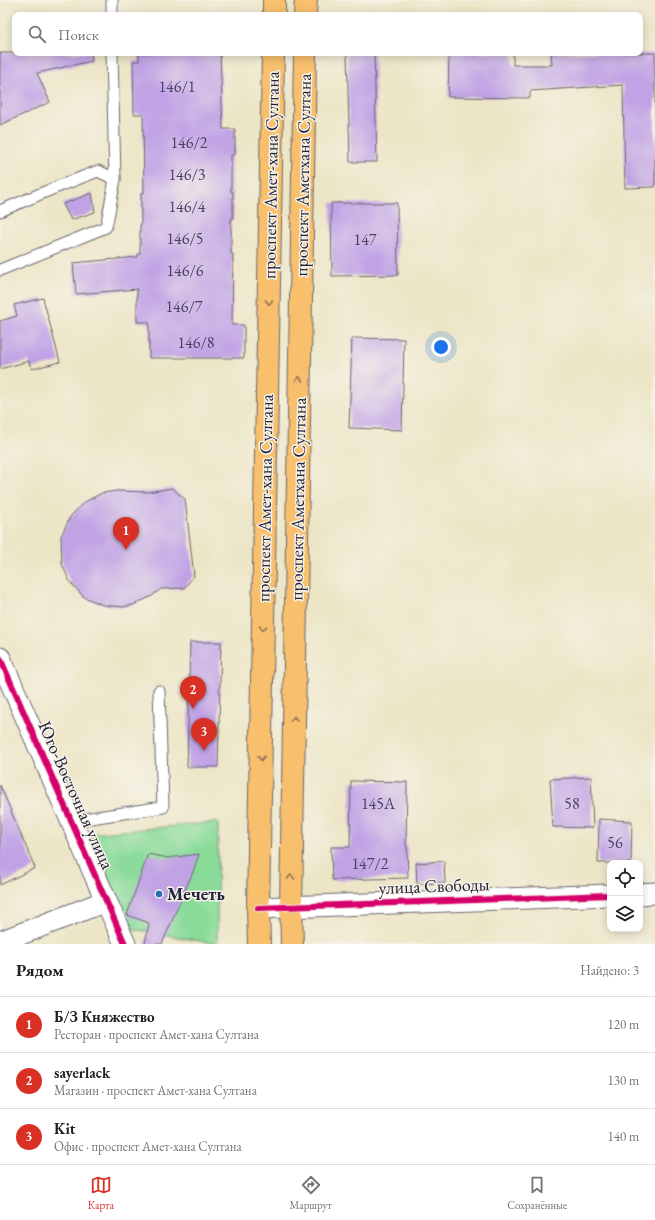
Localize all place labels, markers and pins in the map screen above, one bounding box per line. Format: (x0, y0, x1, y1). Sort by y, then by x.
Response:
pin: 1 (113, 517, 139, 550)
pin: 2 (180, 676, 206, 709)
pin: 3 (191, 718, 217, 751)
place label: Мечеть (167, 882, 225, 905)
marker: Мечеть (154, 889, 164, 899)

